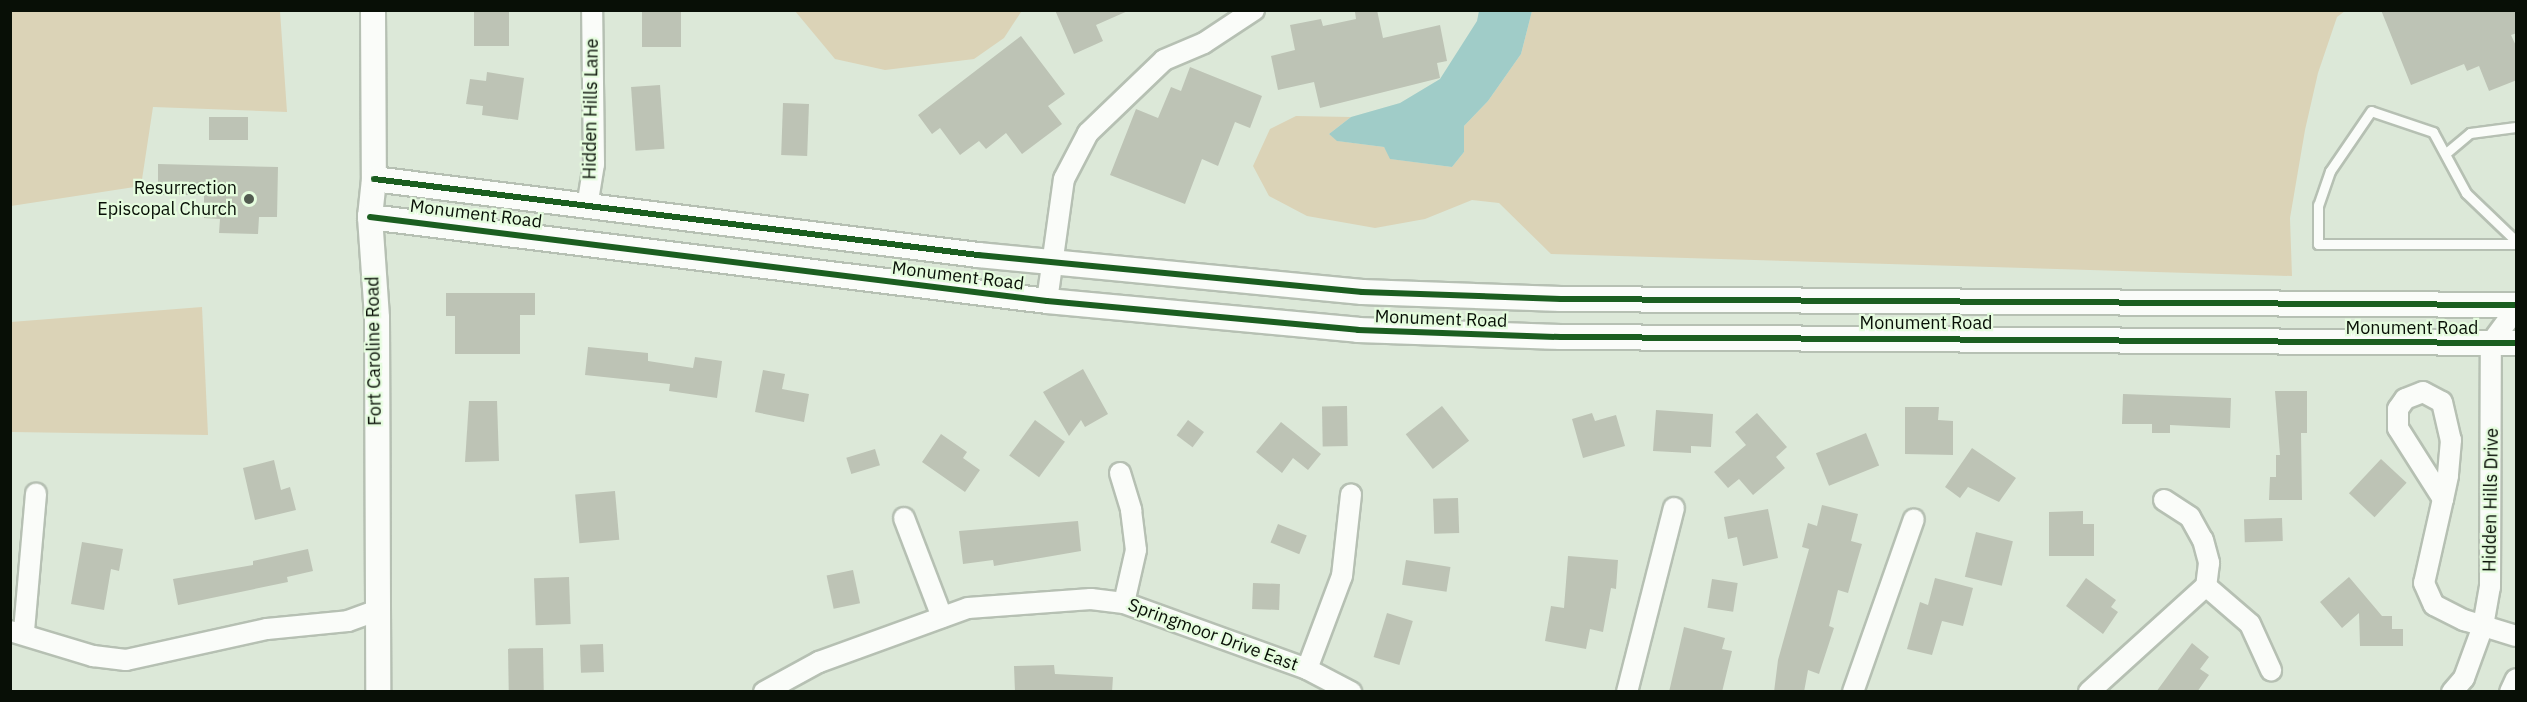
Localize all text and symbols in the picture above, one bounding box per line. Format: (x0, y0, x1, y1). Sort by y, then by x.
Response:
street label: Hidden Hills Lane (579, 38, 603, 180)
place label: Resurrection Episcopal Church (97, 178, 237, 220)
marker: Resurrection Episcopal Church (242, 192, 256, 206)
street label: Monument Road (409, 195, 543, 233)
street label: Monument Road (891, 257, 1025, 295)
street label: Fort Caroline Road (362, 276, 386, 426)
street label: Monument Road (1374, 306, 1508, 332)
street label: Monument Road (1860, 312, 1992, 334)
street label: Monument Road (2346, 317, 2478, 339)
street label: Hidden Hills Drive (2479, 428, 2503, 572)
street label: Springmoor Drive East (1125, 594, 1301, 676)

